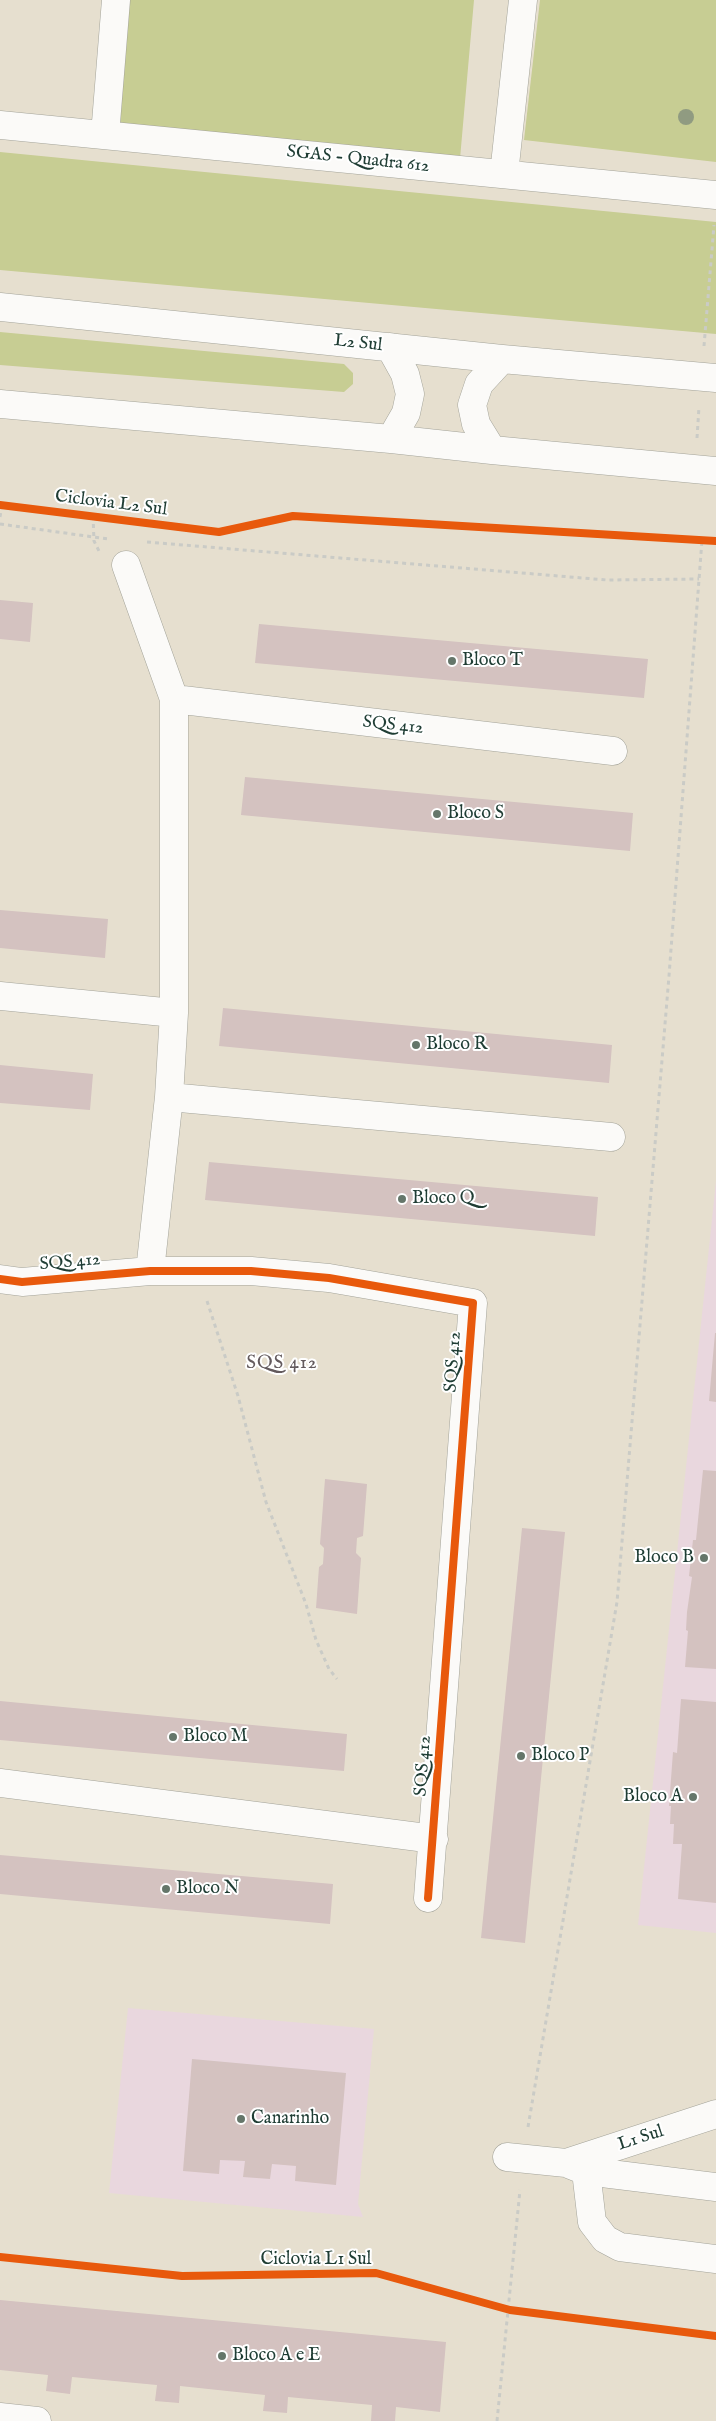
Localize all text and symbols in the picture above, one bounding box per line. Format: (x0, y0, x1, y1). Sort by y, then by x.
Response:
street label: SGAS - Quadra 612 (286, 142, 430, 178)
street label: L2 Sul (333, 331, 383, 357)
street label: Ciclovia L2 Sul (54, 486, 168, 522)
place label: Bloco T (462, 650, 523, 672)
marker: Bloco T (446, 655, 458, 667)
street label: SQS 412 (361, 712, 425, 740)
place label: Bloco S (447, 803, 504, 825)
marker: Bloco S (431, 808, 443, 820)
place label: Bloco R (426, 1034, 487, 1056)
marker: Bloco R (410, 1039, 422, 1051)
place label: Bloco Q (412, 1188, 475, 1210)
marker: Bloco Q (396, 1193, 408, 1205)
street label: SQS 412 (39, 1250, 101, 1276)
street label: SQS 412 (441, 1331, 467, 1393)
district label: SQS 412 (245, 1353, 319, 1375)
place label: Bloco B (634, 1547, 694, 1569)
marker: Bloco B (698, 1552, 710, 1564)
place label: Bloco M (183, 1726, 248, 1748)
marker: Bloco M (167, 1731, 179, 1743)
street label: SQS 412 (411, 1735, 437, 1797)
place label: Bloco P (531, 1745, 589, 1767)
marker: Bloco P (515, 1750, 527, 1762)
place label: Bloco A (623, 1786, 683, 1808)
marker: Bloco A (687, 1791, 699, 1803)
place label: Bloco N (176, 1878, 239, 1900)
marker: Bloco N (160, 1883, 172, 1895)
place label: Canarinho (251, 2108, 329, 2130)
marker: Canarinho (235, 2113, 247, 2125)
street label: L1 Sul (615, 2121, 667, 2157)
street label: Ciclovia L1 Sul (260, 2249, 372, 2271)
place label: Bloco A e E (232, 2345, 321, 2367)
marker: Bloco A e E (216, 2350, 228, 2362)

